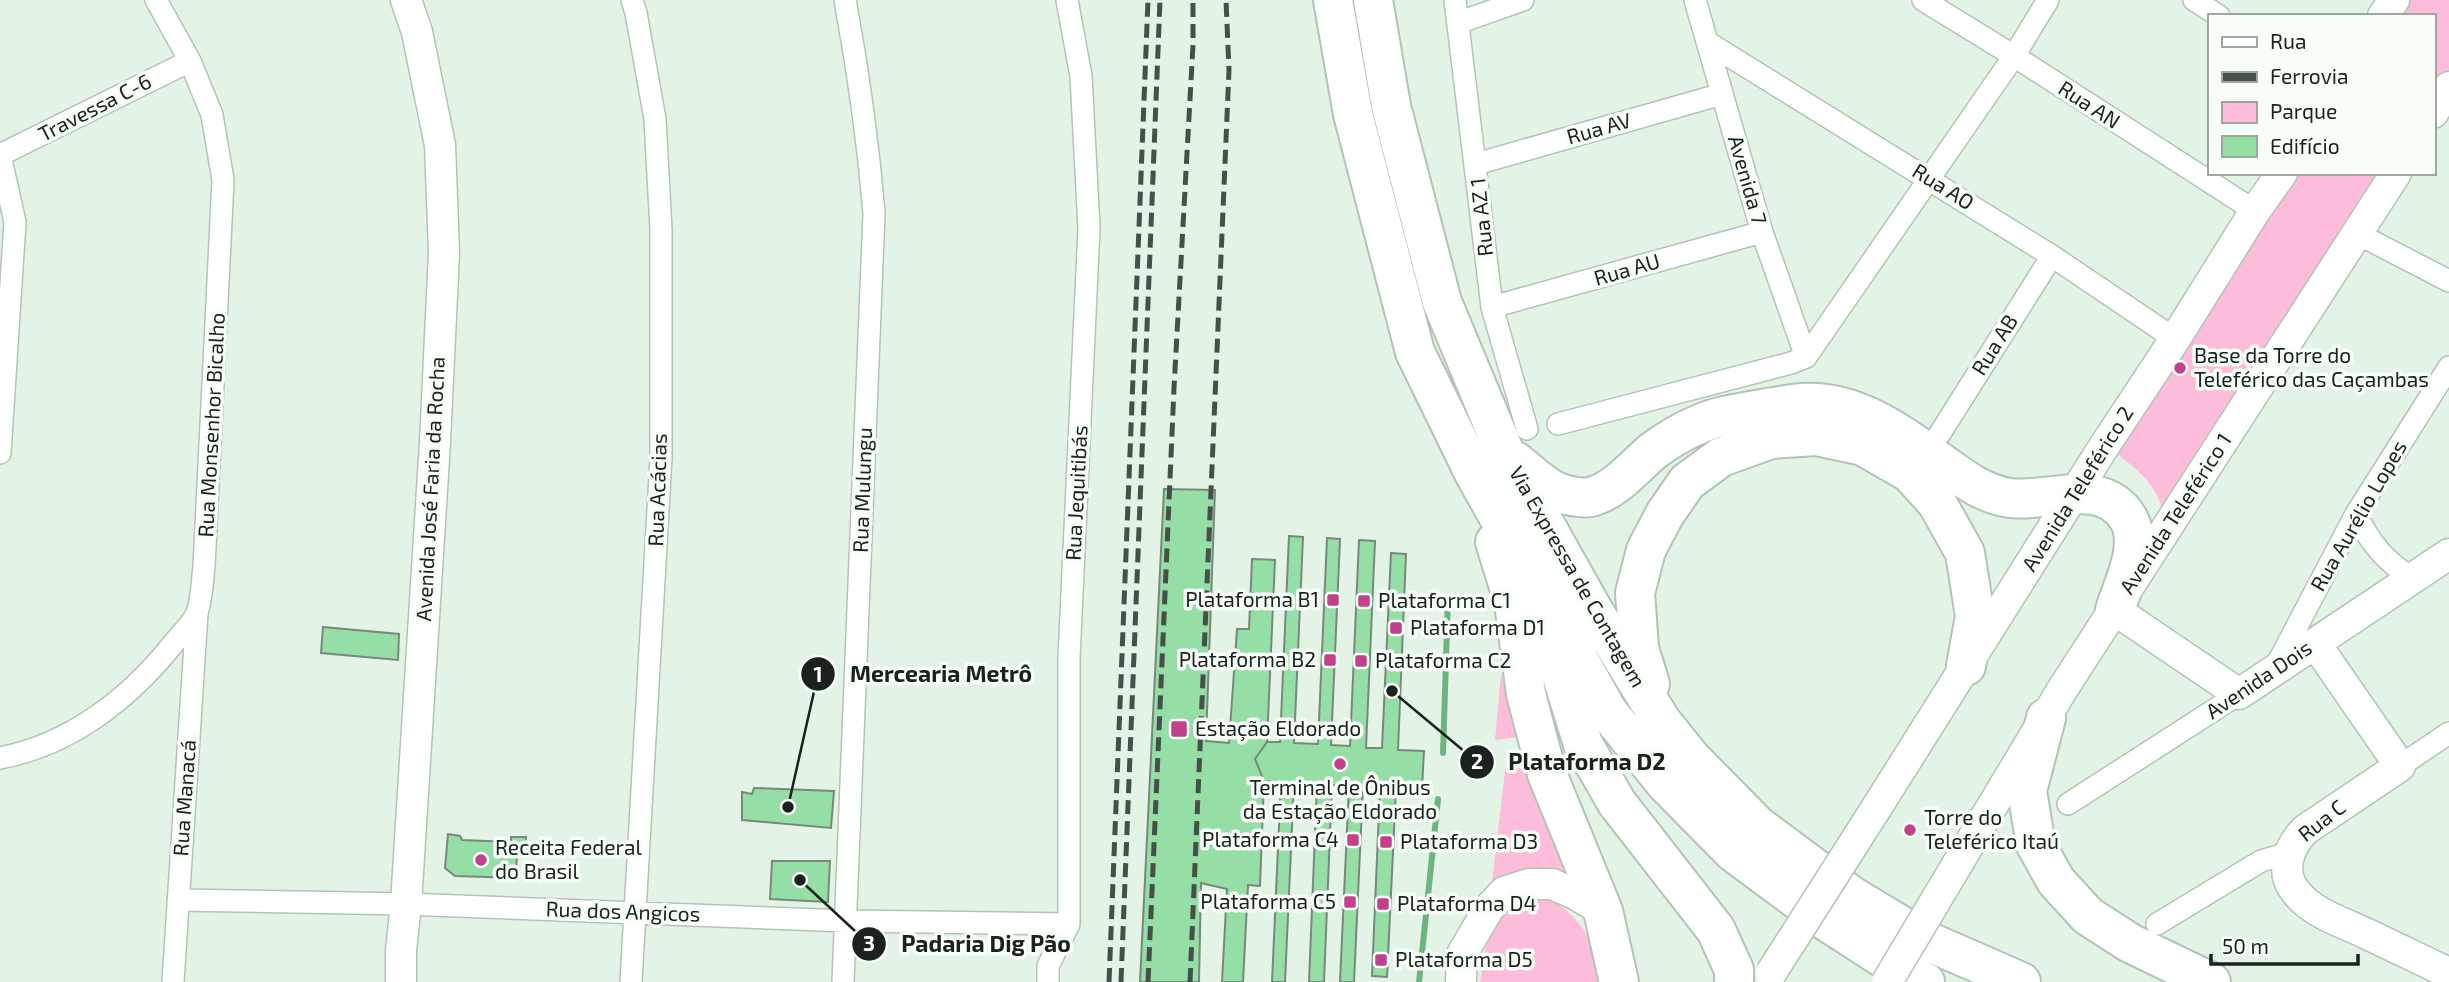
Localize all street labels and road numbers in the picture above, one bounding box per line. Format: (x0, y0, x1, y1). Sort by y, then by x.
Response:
street label: Travessa C-6 (34, 68, 155, 146)
street label: Rua AN (2054, 75, 2125, 133)
street label: Rua AV (1564, 106, 1634, 149)
street label: Avenida 7 (1724, 132, 1773, 227)
street label: Rua AO (1908, 157, 1979, 214)
street label: Rua AZ 1 (1464, 177, 1497, 258)
street label: Rua AU (1591, 247, 1663, 290)
street label: Rua AB (1965, 309, 2022, 379)
street label: Rua Monsenhor Bicalho (192, 312, 229, 538)
street label: Avenida José Faria da Rocha (410, 356, 449, 622)
street label: Avenida Teleférico 2 (2016, 401, 2138, 575)
street label: Rua Jequitibás (1059, 425, 1092, 561)
street label: Rua Mulungu (847, 427, 876, 553)
street label: Avenida Teleférico 1 (2113, 428, 2236, 598)
street label: Rua Acácias (642, 433, 671, 547)
street label: Rua Aurélio Lopes (2304, 435, 2411, 595)
street label: Via Expressa de Contagem (1505, 461, 1652, 691)
street label: Avenida Dois (2200, 634, 2316, 723)
street label: Rua Manacá (167, 739, 200, 857)
street label: Rua C (2292, 794, 2350, 846)
street label: Rua dos Angicos (545, 895, 701, 926)

